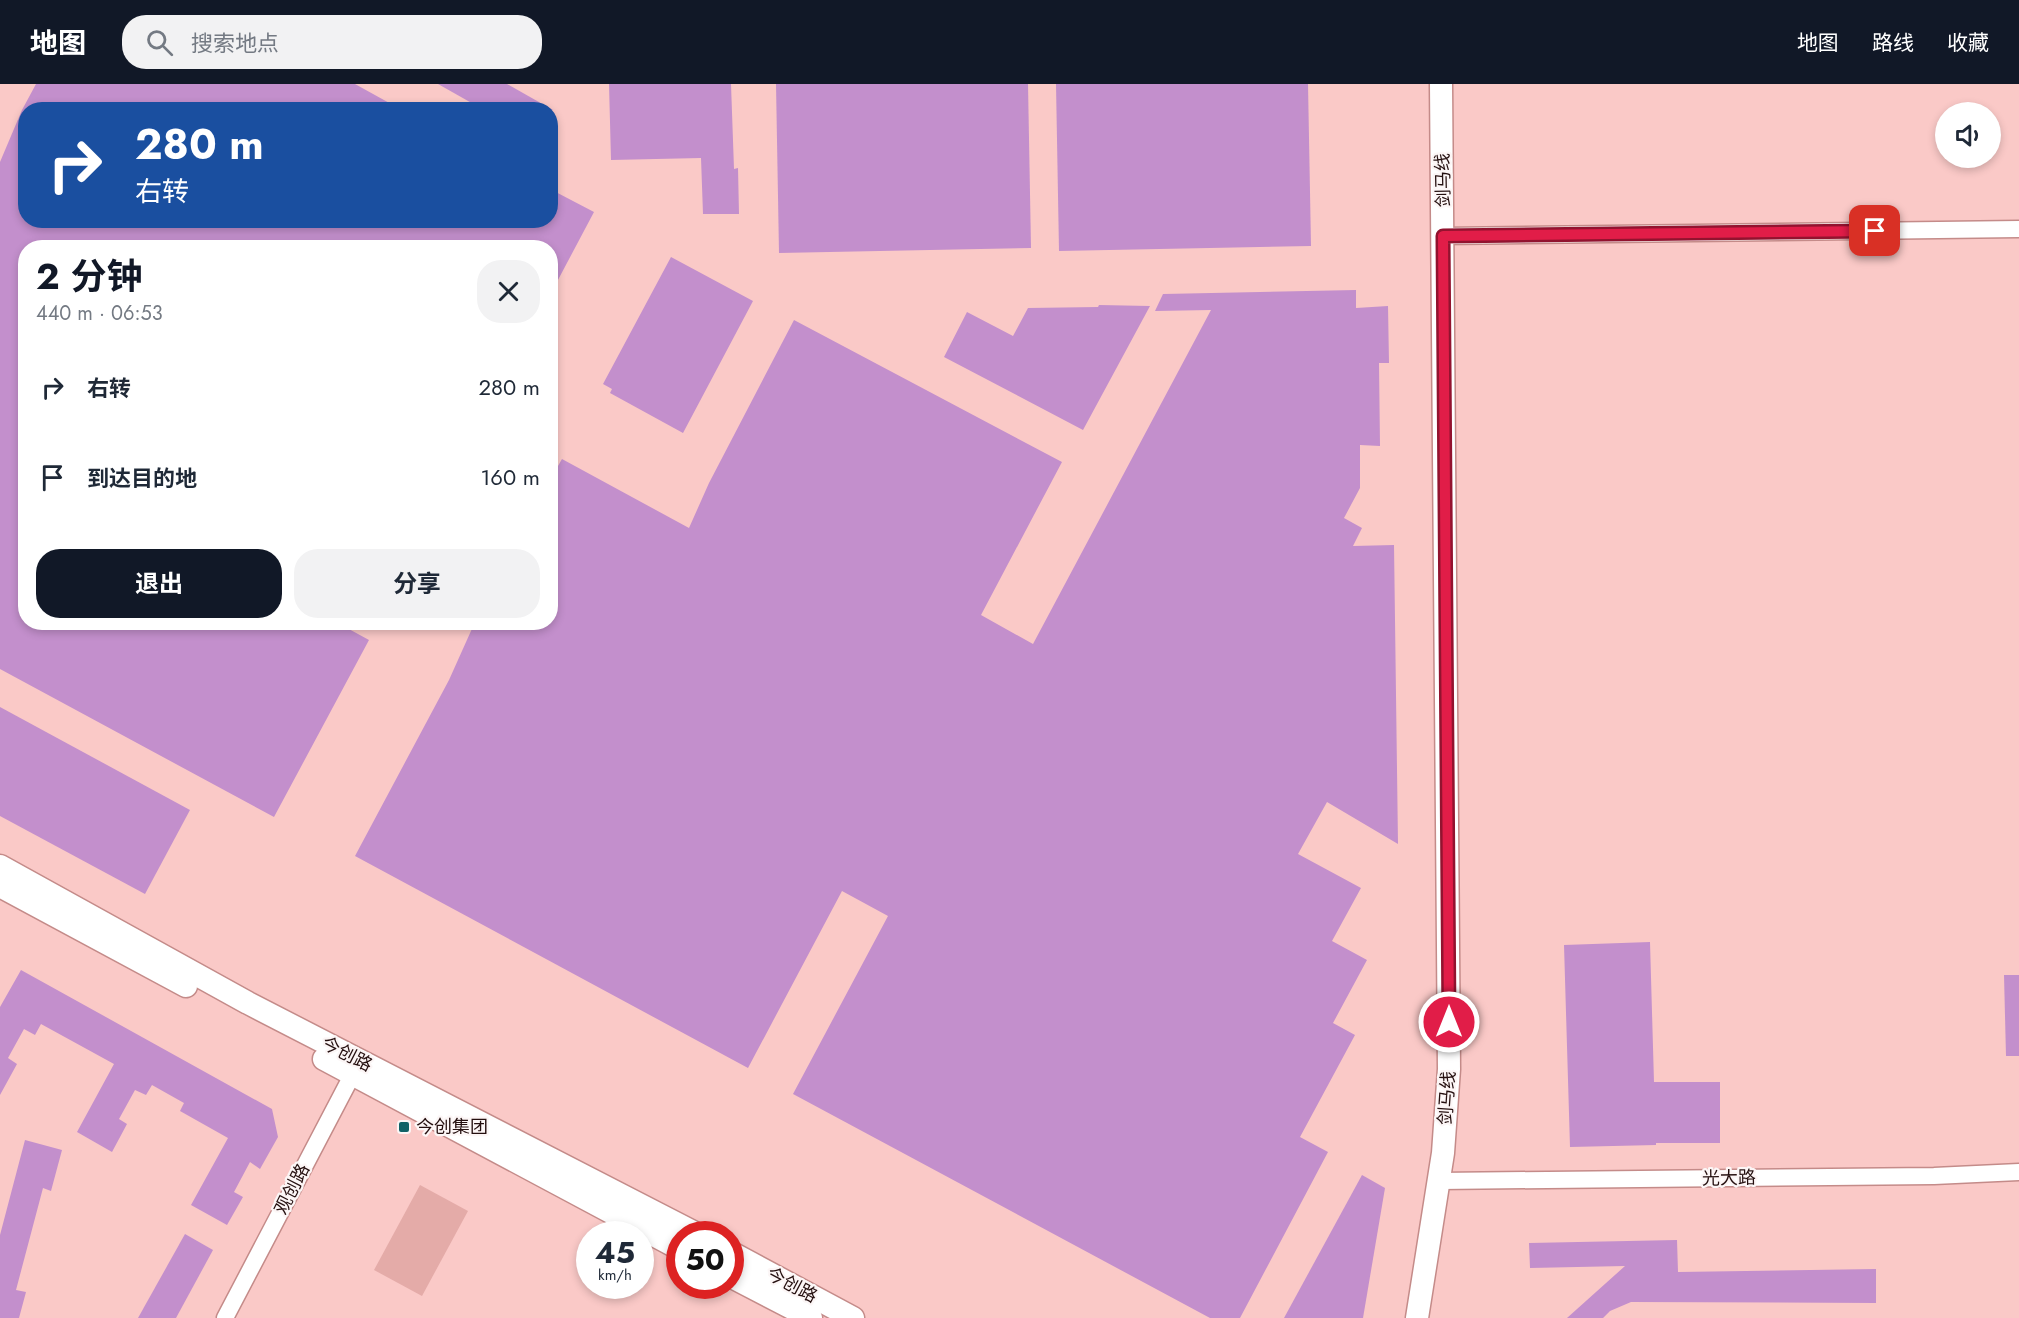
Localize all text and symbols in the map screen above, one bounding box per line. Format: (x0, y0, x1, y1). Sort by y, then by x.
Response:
search box (122, 15, 542, 69)
text: 地图 (30, 23, 86, 64)
icon: search (143, 26, 176, 59)
text: 搜索地点 (191, 27, 279, 59)
text: 地图 (1797, 28, 1839, 58)
text: 路线 (1872, 28, 1914, 58)
text: 收藏 (1947, 28, 1989, 58)
map controls (1935, 102, 2001, 168)
button: sound (1935, 102, 2001, 168)
text: 280 m (135, 114, 264, 175)
icon: right (36, 126, 114, 204)
street label: 剑马线 (1430, 153, 1456, 207)
text: 右转 (135, 172, 189, 211)
pin (1849, 205, 1900, 256)
icon: arrive (1858, 214, 1891, 247)
text: 2 分钟 (36, 250, 142, 302)
button: close (477, 260, 540, 323)
text: 440 m · 06:53 (36, 299, 163, 328)
icon: right (36, 371, 69, 404)
text: 280 m (479, 371, 540, 403)
text: 右转 (87, 372, 131, 404)
icon: arrive (36, 461, 69, 494)
text: 160 m (480, 461, 540, 493)
text: 到达目的地 (87, 462, 197, 494)
button: 退出 (36, 549, 282, 618)
button: 分享 (294, 549, 540, 618)
position arrow (1417, 990, 1481, 1054)
street label: 今创路 (317, 1030, 377, 1078)
street label: 剑马线 (1432, 1070, 1462, 1126)
place label: 今创集团 (416, 1114, 488, 1140)
marker: 今创集团 (397, 1120, 411, 1134)
street label: 观创路 (268, 1159, 316, 1219)
street label: 光大路 (1702, 1165, 1756, 1191)
speed limit sign: 50 (666, 1221, 744, 1299)
text: 45 (595, 1231, 635, 1274)
street label: 今创路 (762, 1261, 822, 1309)
text: km/h (598, 1264, 632, 1286)

